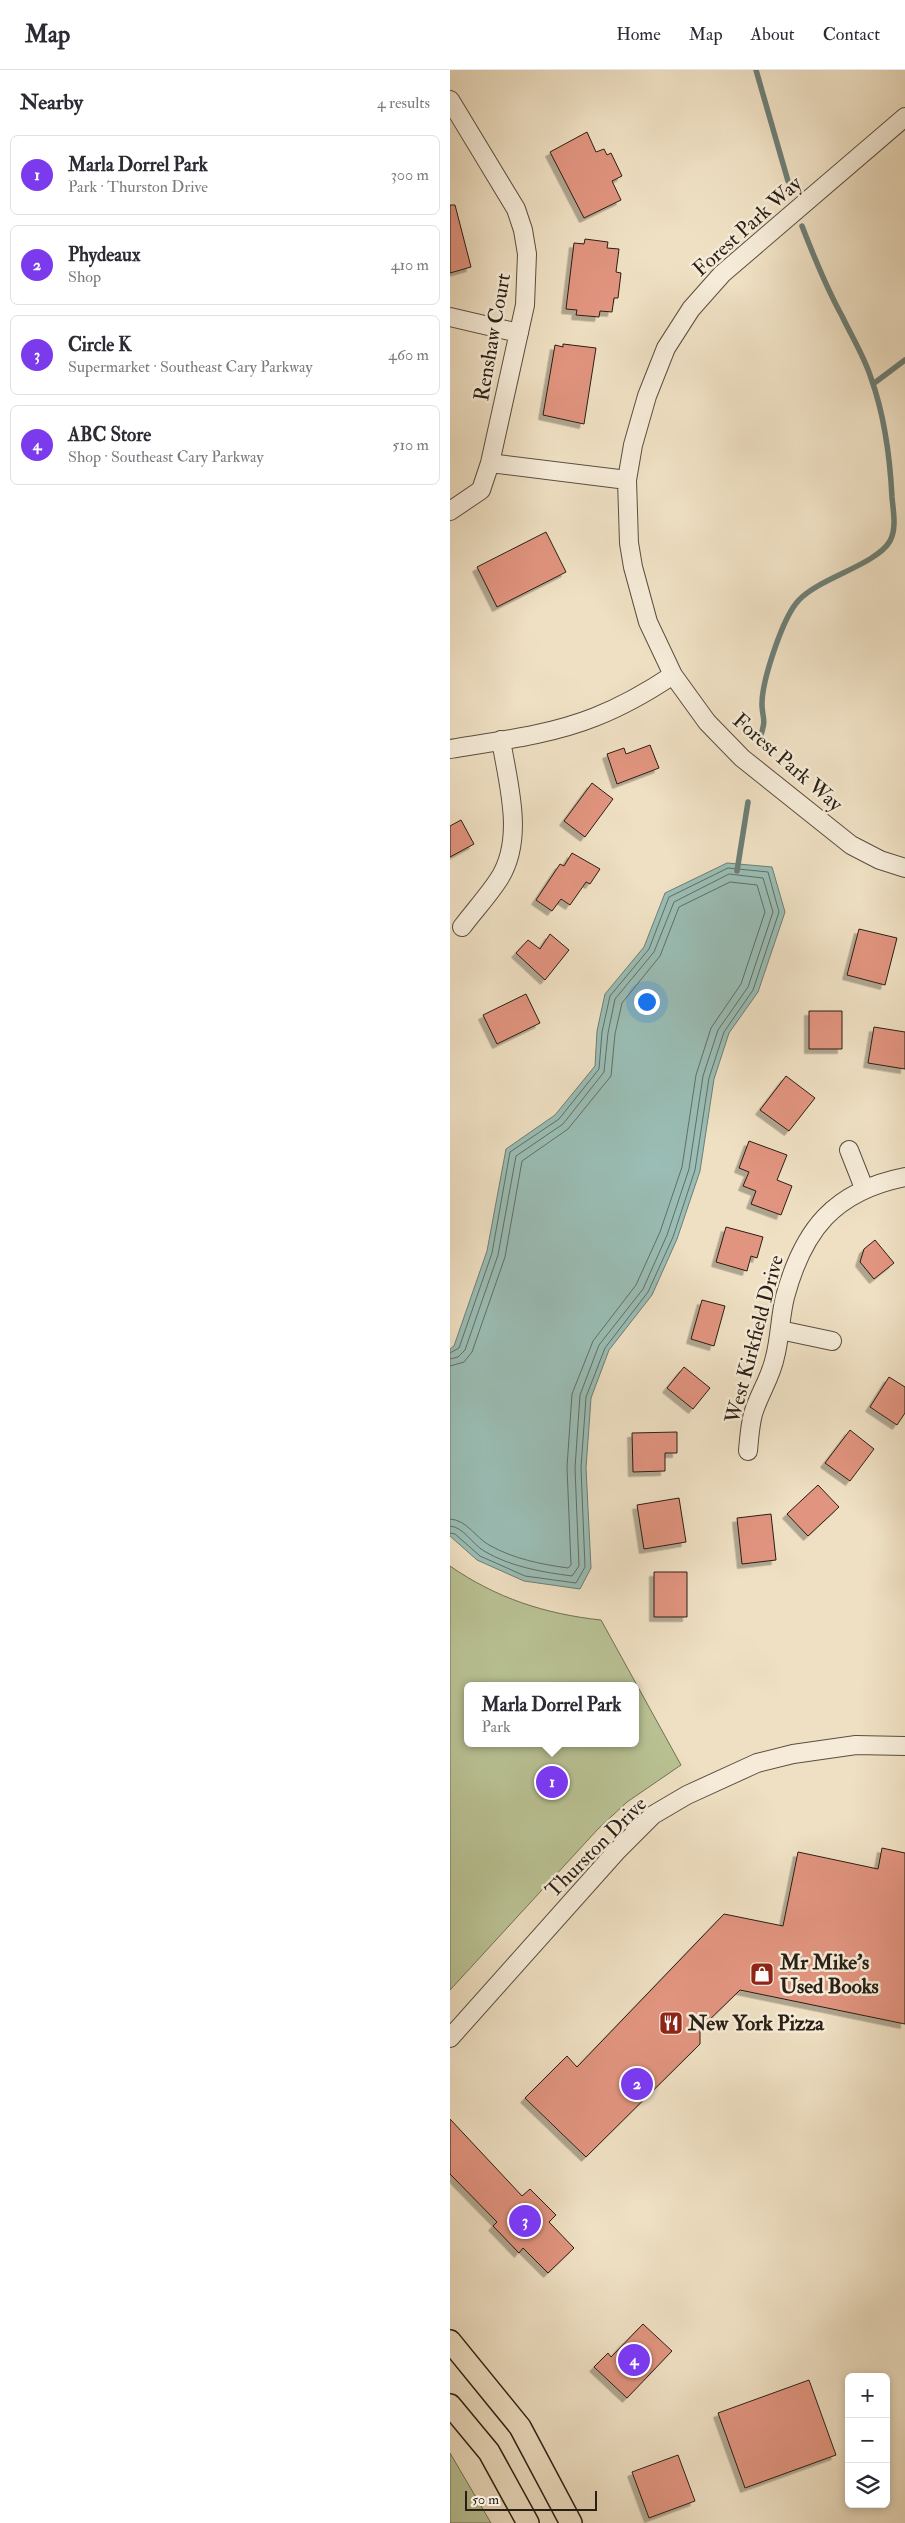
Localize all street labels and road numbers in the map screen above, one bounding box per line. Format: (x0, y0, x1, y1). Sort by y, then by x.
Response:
street label: Forest Park Way (687, 170, 808, 282)
street label: Renshaw Court (468, 271, 517, 403)
street label: Forest Park Way (727, 707, 849, 818)
street label: West Kirkfield Drive (719, 1252, 790, 1427)
street label: Thurston Drive (540, 1791, 653, 1904)

